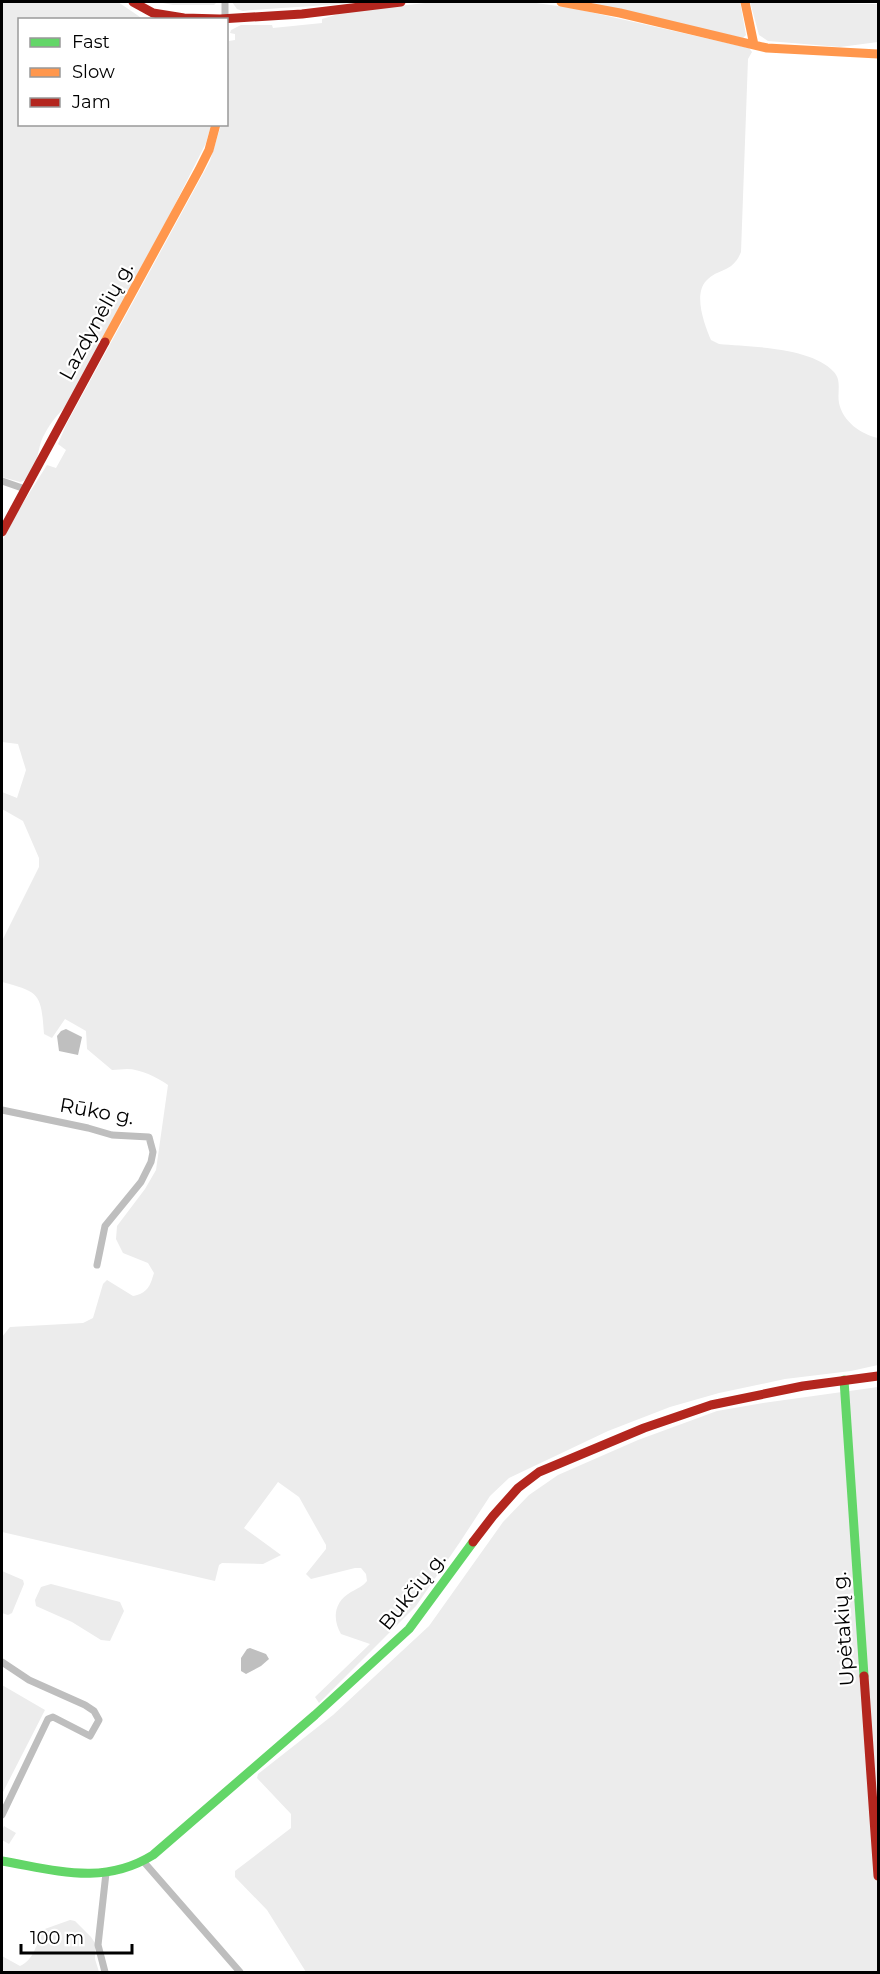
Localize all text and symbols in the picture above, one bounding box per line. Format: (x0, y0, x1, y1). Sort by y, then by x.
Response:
legend (18, 18, 228, 126)
text: Fast (72, 31, 110, 53)
text: Slow (72, 61, 115, 83)
text: Jam (71, 91, 111, 113)
street label: Lazdynėlių g. (54, 258, 138, 384)
street label: Rūko g. (58, 1093, 136, 1129)
street label: Bukčių g. (373, 1547, 451, 1635)
street label: Upėtakių g. (827, 1571, 859, 1687)
scale bar (21, 1917, 132, 1955)
text: 100 m (30, 1927, 84, 1949)

